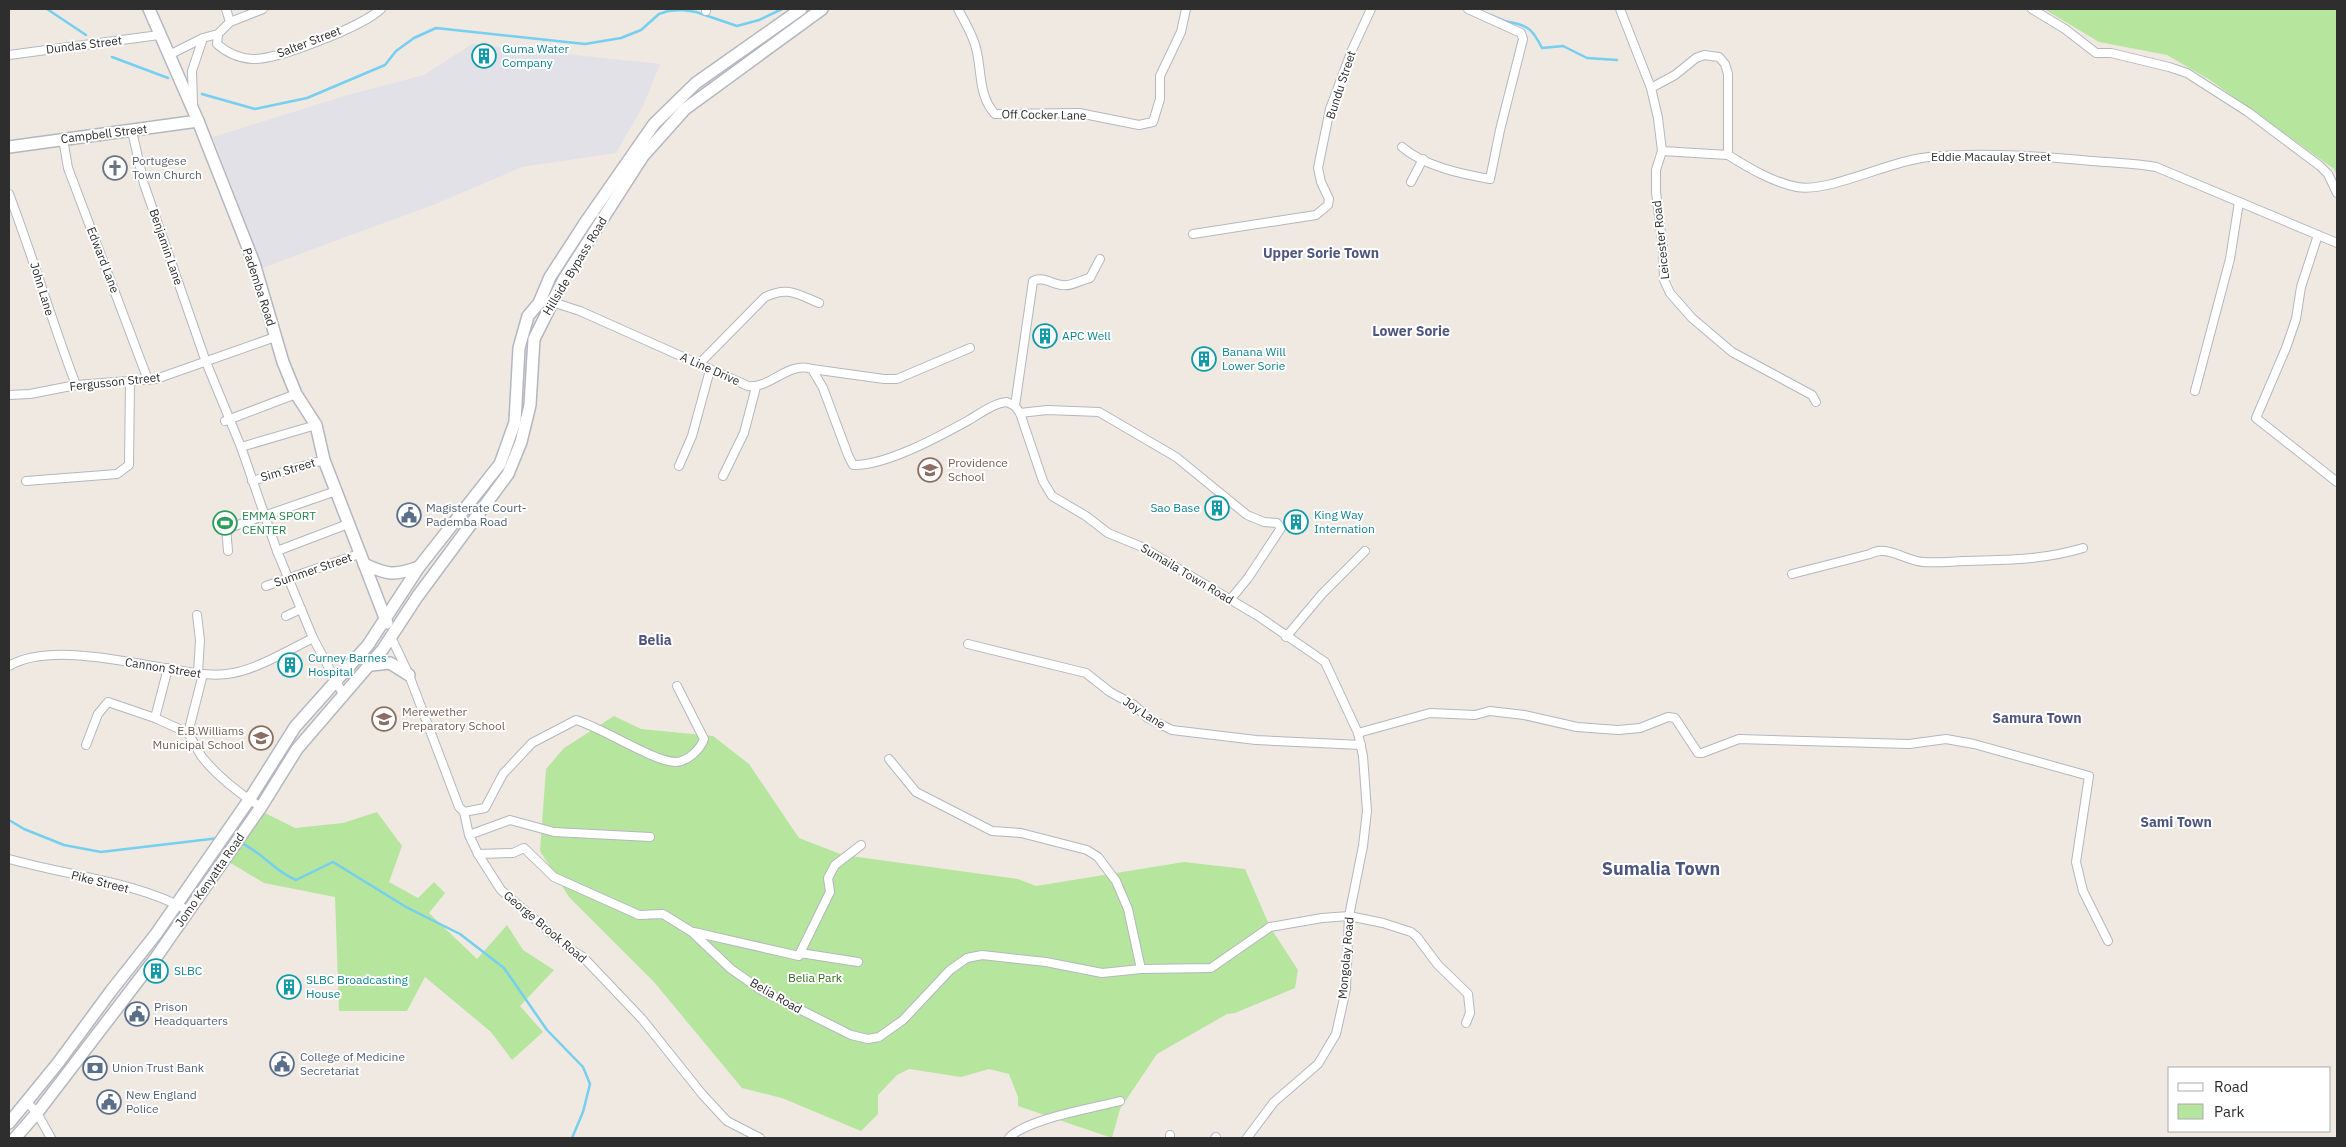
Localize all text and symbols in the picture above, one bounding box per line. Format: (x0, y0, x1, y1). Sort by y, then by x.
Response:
street label: Salter Street (275, 22, 343, 61)
street label: Dundas Street (45, 32, 123, 57)
place label: Guma Water Company (502, 41, 570, 70)
building icon: Guma Water Company (471, 43, 497, 69)
street label: Bundu Street (1322, 49, 1359, 121)
street label: Off Cocker Lane (1001, 106, 1087, 123)
street label: Campbell Street (60, 121, 148, 146)
street label: Eddie Macaulay Street (1931, 149, 2051, 164)
place label: Portugese Town Church (132, 153, 202, 182)
church icon: Portugese Town Church (102, 155, 128, 181)
street label: Leicester Road (1649, 200, 1672, 280)
street label: Benjamin Lane (146, 207, 187, 287)
street label: Hillside Bypass Road (539, 214, 610, 318)
street label: Edward Lane (84, 225, 123, 295)
district label: Upper Sorie Town (1263, 244, 1379, 262)
street label: Pademba Road (240, 246, 279, 328)
street label: John Lane (27, 260, 58, 318)
district label: Lower Sorie (1372, 322, 1450, 340)
building icon: APC Well (1032, 323, 1058, 349)
place label: APC Well (1062, 328, 1111, 343)
place label: Banana Will Lower Sorie (1222, 344, 1286, 373)
building icon: Banana Will Lower Sorie (1191, 346, 1217, 372)
street label: A Line Drive (678, 349, 743, 389)
street label: Fergusson Street (69, 369, 161, 394)
street label: Sim Street (259, 455, 317, 484)
place label: Providence School (948, 455, 1008, 484)
school or university icon: Providence School (917, 457, 943, 483)
building icon: Sao Base (1204, 495, 1230, 521)
place label: Magisterate Court- Pademba Road (426, 500, 527, 529)
place label: Sao Base (1150, 500, 1200, 515)
public building icon: Magisterate Court- Pademba Road (396, 502, 422, 528)
place label: King Way Internation (1314, 507, 1375, 536)
place label: EMMA SPORT CENTER (242, 508, 316, 537)
building icon: King Way Internation (1283, 509, 1309, 535)
sports icon: EMMA SPORT CENTER (212, 510, 238, 536)
street label: Sumaila Town Road (1138, 540, 1236, 607)
street label: Summer Street (272, 549, 354, 590)
district label: Belia (638, 631, 672, 649)
place label: Curney Barnes Hospital (308, 650, 387, 679)
building icon: Curney Barnes Hospital (277, 652, 303, 678)
street label: Cannon Street (124, 654, 202, 681)
street label: Joy Lane (1120, 693, 1169, 732)
place label: Merewether Preparatory School (402, 704, 505, 733)
school or university icon: Merewether Preparatory School (371, 706, 397, 732)
district label: Samura Town (1992, 709, 2082, 727)
place label: E.B.Williams Municipal School (153, 723, 244, 752)
school or university icon: E.B.Williams Municipal School (248, 725, 274, 751)
district label: Sami Town (2140, 813, 2212, 831)
street label: Jomo Kenyatta Road (172, 830, 248, 929)
district label: Sumalia Town (1602, 857, 1720, 880)
street label: Pike Street (70, 867, 130, 896)
street label: George Brook Road (501, 888, 590, 966)
street label: Mongolay Road (1334, 916, 1357, 1000)
building icon: SLBC (143, 958, 169, 984)
place label: SLBC (174, 963, 203, 978)
park label: Belia Park (788, 970, 843, 985)
place label: SLBC Broadcasting House (306, 972, 409, 1001)
building icon: SLBC Broadcasting House (276, 974, 302, 1000)
street label: Belia Road (748, 975, 805, 1016)
place label: Prison Headquarters (154, 999, 228, 1028)
public building icon: Prison Headquarters (124, 1001, 150, 1027)
place label: College of Medicine Secretariat (300, 1049, 405, 1078)
public building icon: College of Medicine Secretariat (269, 1051, 295, 1077)
bank icon: Union Trust Bank (82, 1055, 108, 1081)
place label: Union Trust Bank (112, 1060, 205, 1075)
legend (2168, 1067, 2331, 1132)
text: Road (2214, 1077, 2249, 1096)
place label: New England Police (126, 1087, 197, 1116)
public building icon: New England Police (96, 1089, 122, 1115)
text: Park (2214, 1102, 2244, 1121)

